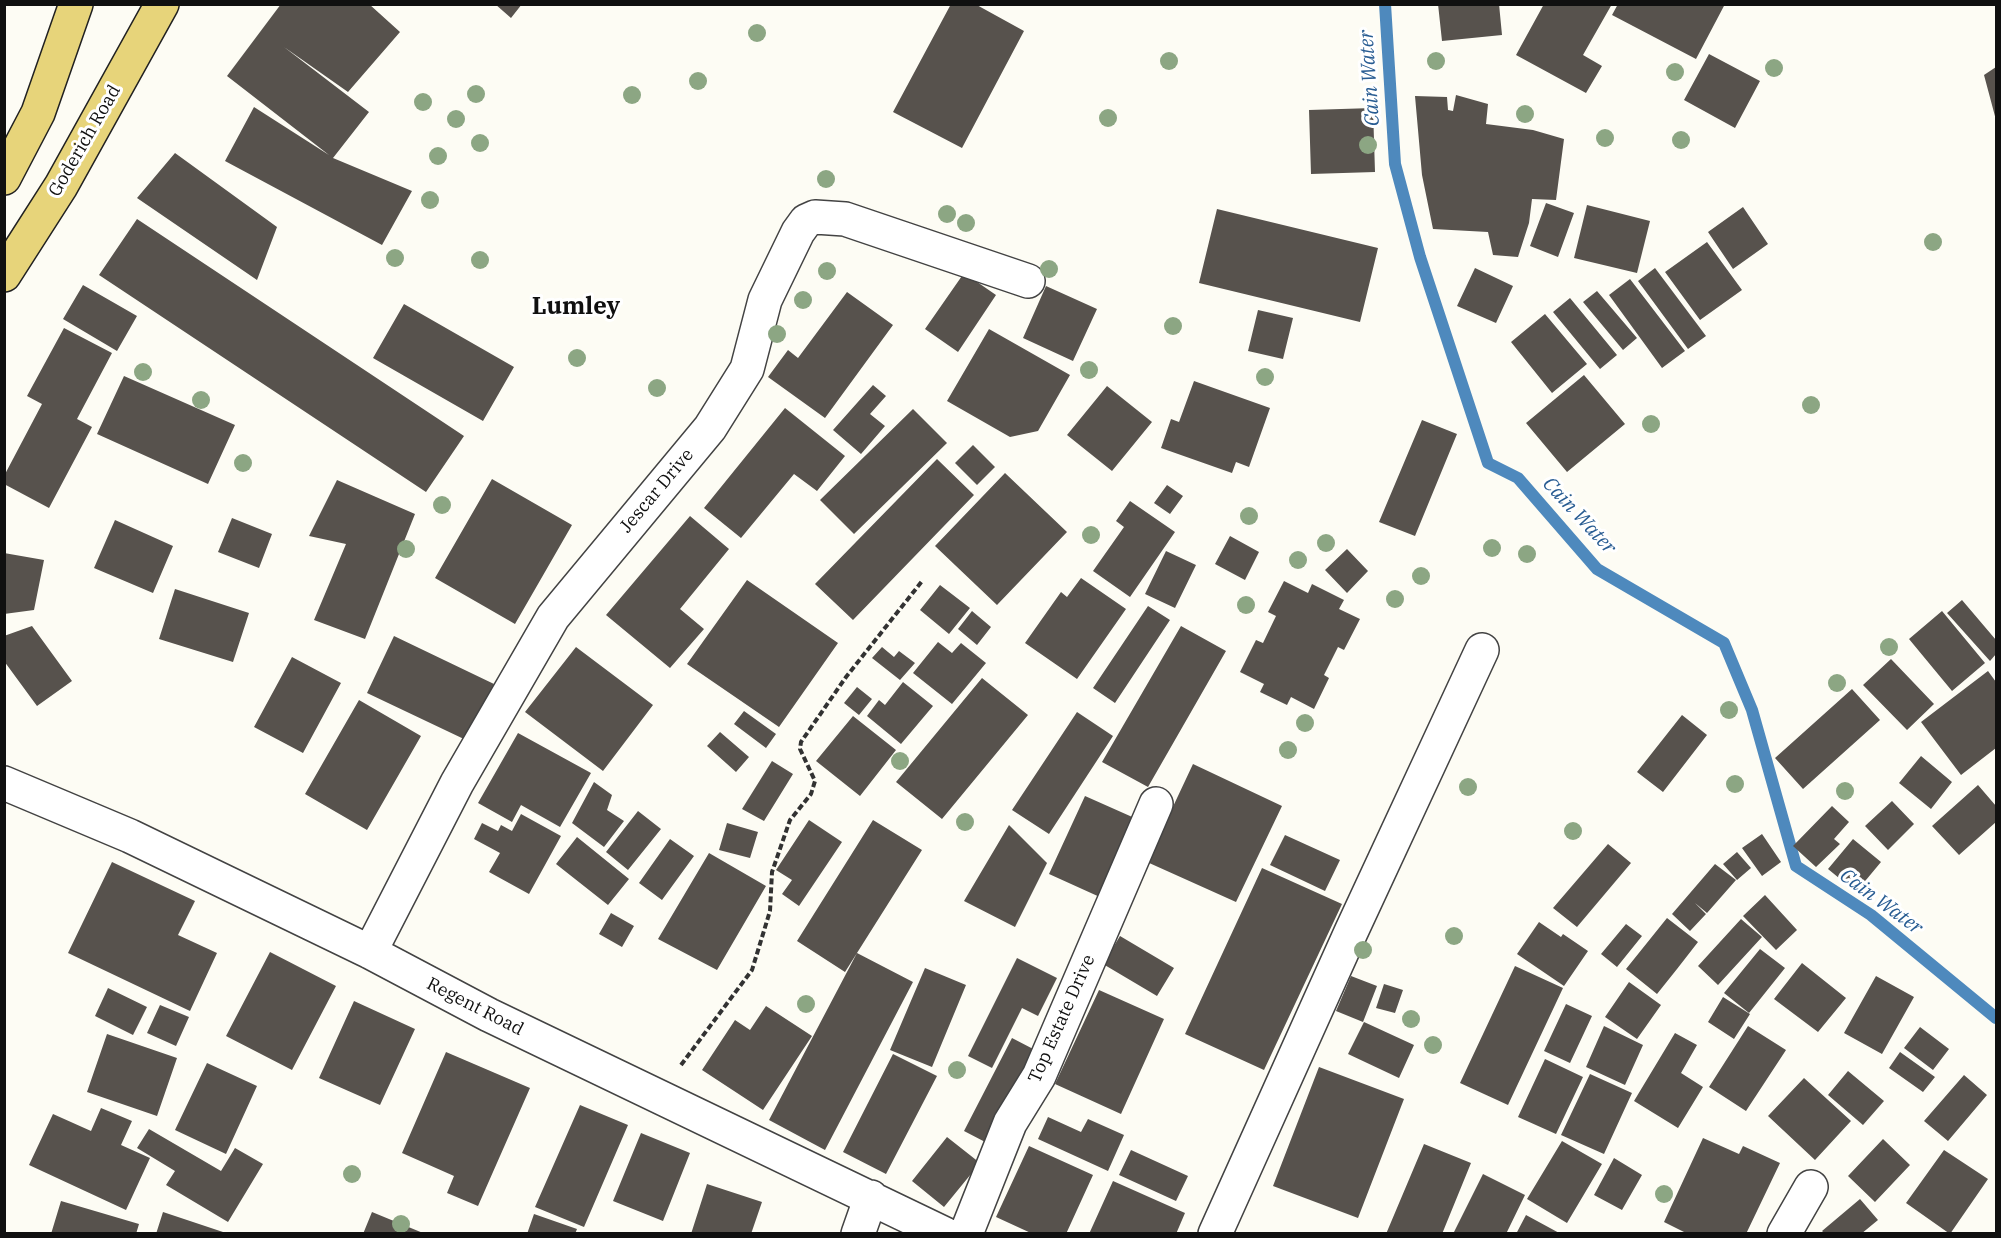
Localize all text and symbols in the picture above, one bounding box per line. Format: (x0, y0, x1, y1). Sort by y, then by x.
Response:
water label: Cain Water (1355, 29, 1385, 127)
street label: Goderich Road (44, 81, 126, 201)
district label: Lumley (532, 293, 620, 321)
street label: Jescar Drive (616, 445, 698, 537)
water label: Cain Water (1537, 472, 1621, 560)
water label: Cain Water (1835, 864, 1927, 940)
street label: Top Estate Drive (1024, 952, 1100, 1086)
street label: Regent Road (423, 973, 527, 1041)

